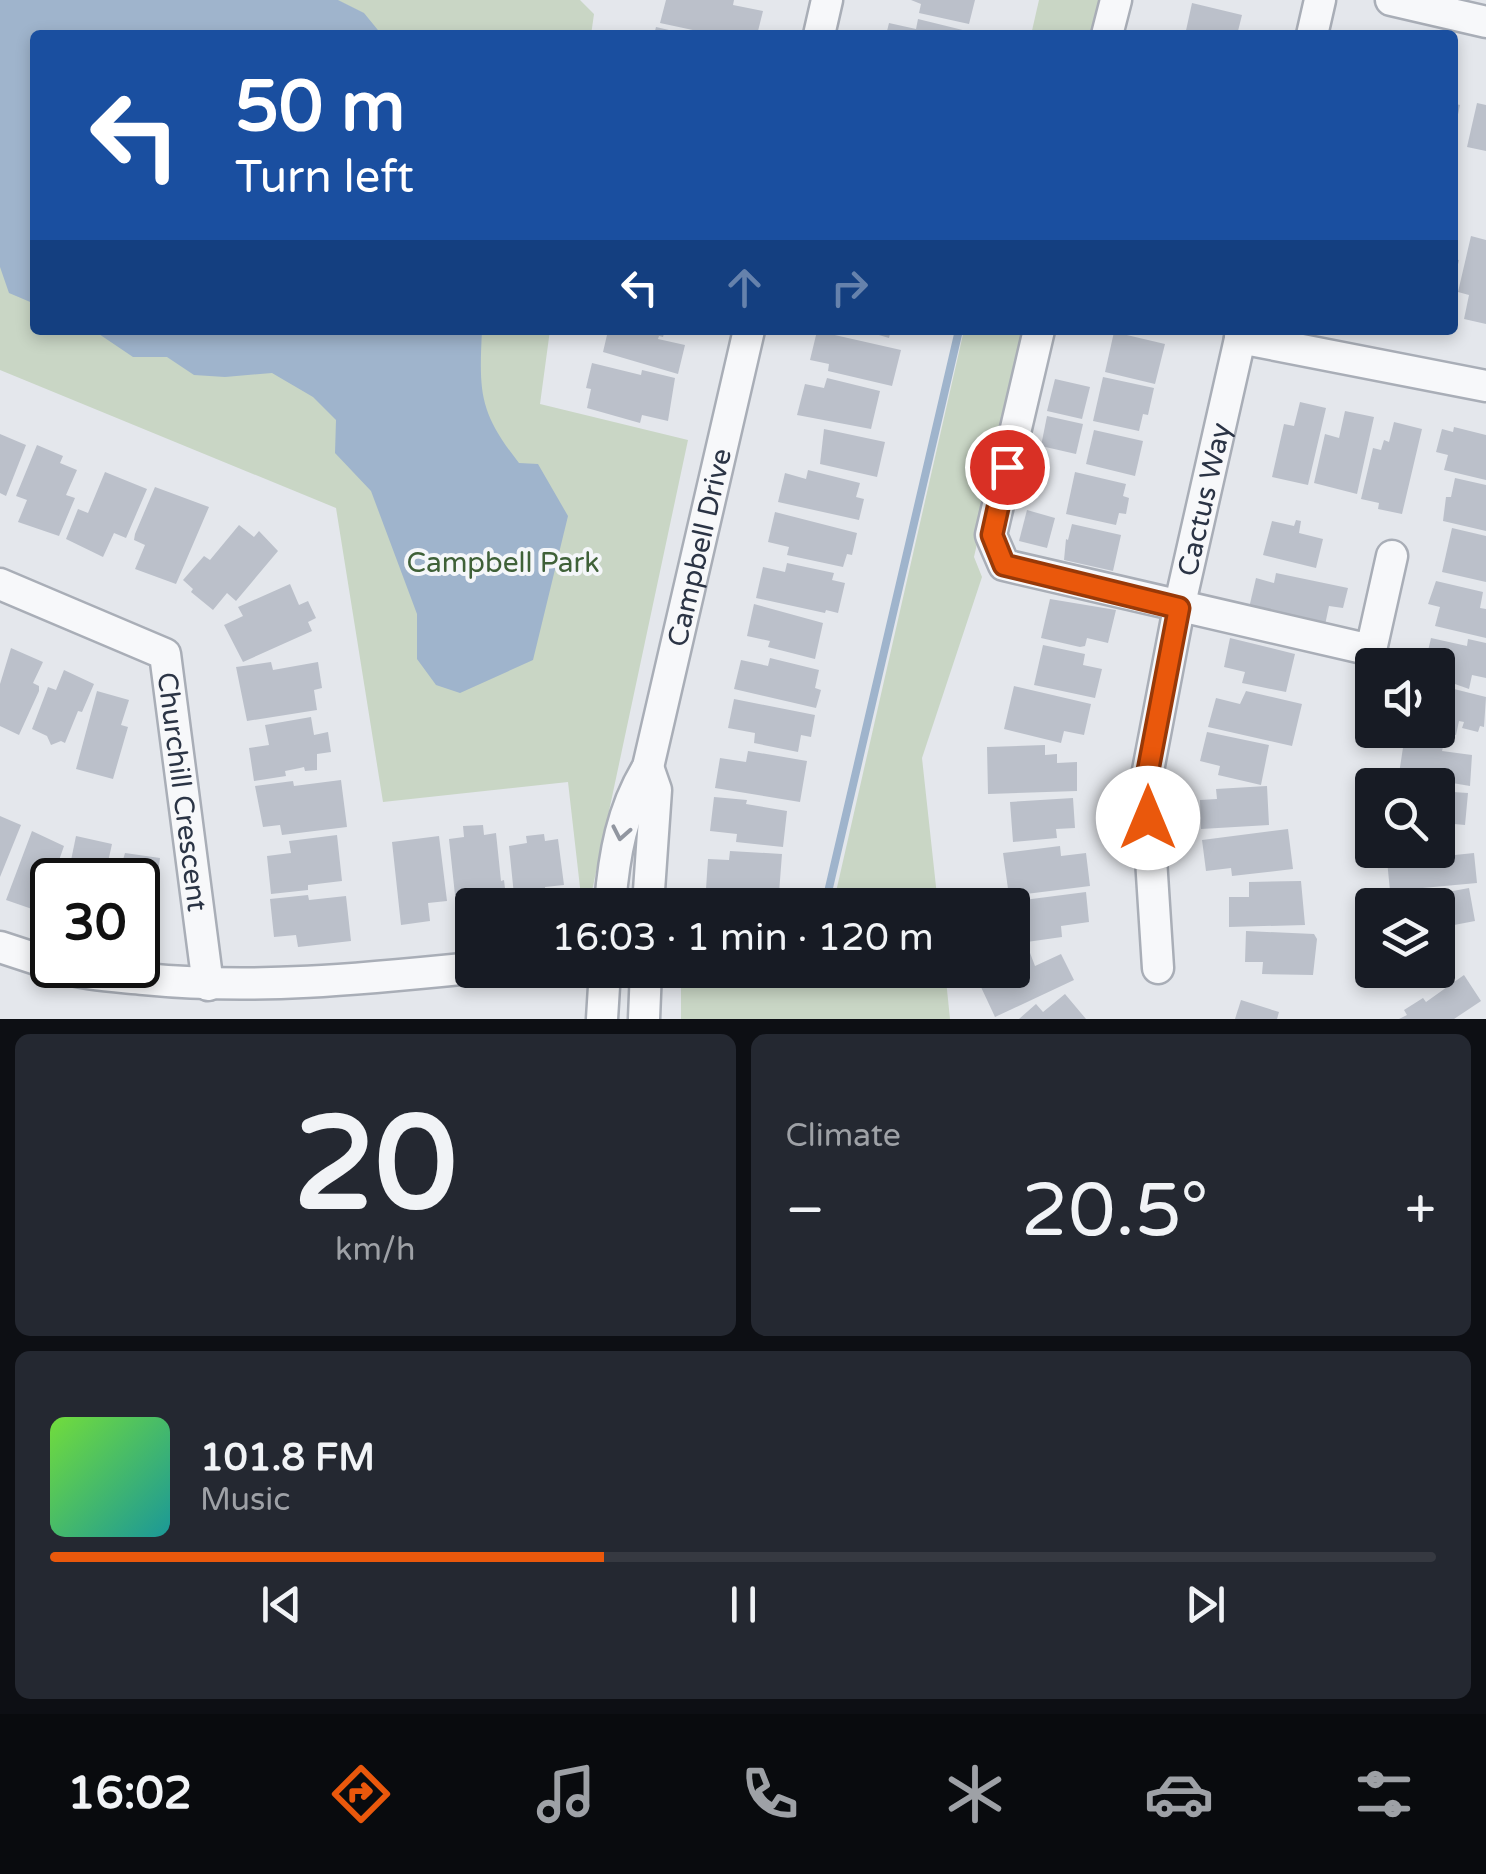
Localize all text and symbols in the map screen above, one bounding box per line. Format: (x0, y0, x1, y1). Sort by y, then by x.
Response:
text: 50 m (235, 66, 405, 150)
icon: left (70, 70, 200, 200)
text: Turn left (235, 151, 414, 205)
icon: left (612, 260, 667, 315)
icon: ahead (717, 260, 772, 315)
icon: right (822, 260, 877, 315)
street label: Cactus Way (1171, 419, 1238, 580)
pin (965, 425, 1050, 510)
icon: arrive (980, 440, 1035, 495)
street label: Campbell Drive (660, 445, 739, 650)
park label: Campbell Park (406, 546, 600, 580)
map controls (1355, 648, 1455, 988)
button: sound (1355, 648, 1455, 748)
street label: Churchill Crescent (150, 670, 214, 914)
position arrow (1096, 766, 1200, 870)
button: search (1355, 768, 1455, 868)
one-way arrow (611, 825, 632, 841)
speed limit sign: 30 (30, 858, 160, 988)
button: layers (1355, 888, 1455, 988)
text: 16:03 · 1 min · 120 m (551, 915, 934, 961)
text: 20 (294, 1088, 457, 1244)
text: Climate (786, 1117, 901, 1155)
text: 20.5° (1021, 1166, 1209, 1256)
text: − (786, 1178, 825, 1244)
text: + (1405, 1178, 1436, 1244)
text: km/h (335, 1231, 415, 1269)
text: 101.8 FM (200, 1435, 375, 1481)
text: Music (200, 1481, 290, 1519)
icon: previous (254, 1577, 309, 1632)
icon: pause (716, 1577, 771, 1632)
icon: next (1178, 1577, 1233, 1632)
icon: directions (326, 1759, 396, 1829)
icon: music (531, 1759, 601, 1829)
icon: phone (735, 1759, 805, 1829)
icon: climate (940, 1759, 1010, 1829)
icon: car (1144, 1759, 1214, 1829)
icon: filters (1349, 1759, 1419, 1829)
text: 16:02 (67, 1767, 192, 1821)

